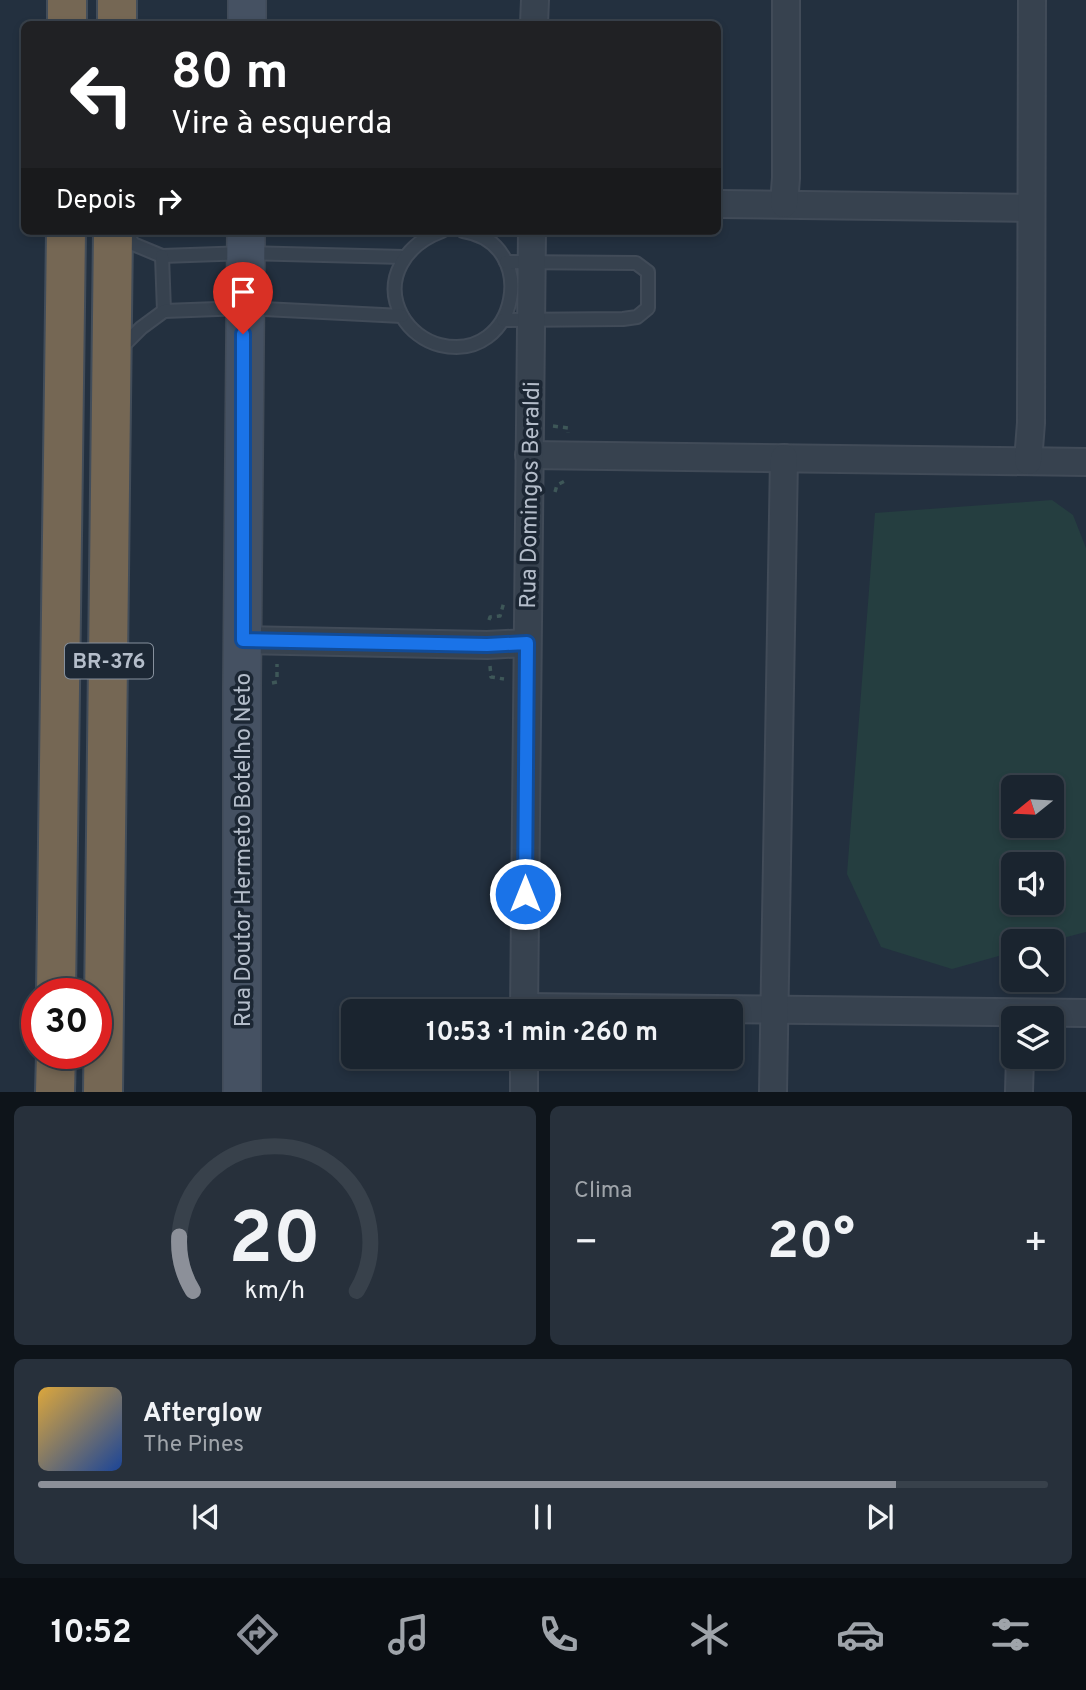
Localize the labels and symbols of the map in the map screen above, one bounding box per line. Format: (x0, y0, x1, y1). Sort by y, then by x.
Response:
pin (213, 262, 273, 334)
street label: Rua Domingos Beraldi (515, 381, 548, 609)
road number: BR-376 (65, 644, 153, 678)
street label: Rua Doutor Hermeto Botelho Neto (230, 673, 259, 1027)
north arrow (1001, 775, 1064, 838)
position arrow (488, 857, 562, 931)
speed limit sign: 30 (21, 978, 112, 1069)

